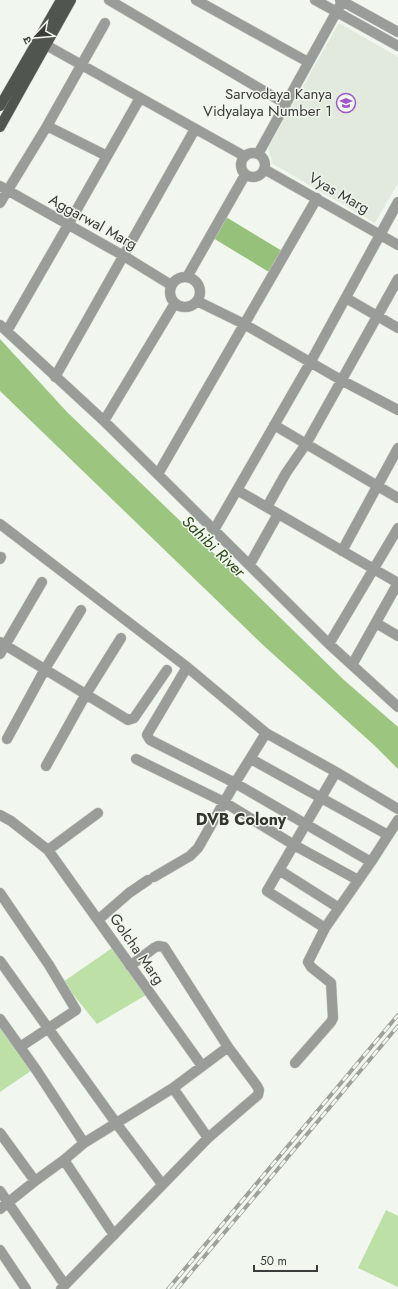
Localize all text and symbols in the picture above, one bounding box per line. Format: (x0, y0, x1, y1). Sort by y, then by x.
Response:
north arrow (16, 16, 56, 56)
text: उ (18, 33, 36, 47)
place label: Sarvodaya Kanya Vidyalaya Number 1 (203, 83, 332, 122)
school or university icon: Sarvodaya Kanya Vidyalaya Number 1 (335, 92, 357, 114)
street label: Vyas Marg (304, 167, 374, 219)
street label: Aggarwal Marg (45, 189, 141, 255)
water label: Sahibi River (177, 510, 252, 584)
district label: DVB Colony (196, 808, 287, 831)
street label: Golcha Marg (104, 909, 170, 989)
scale bar (254, 1247, 317, 1273)
text: 50 m (260, 1252, 287, 1270)

